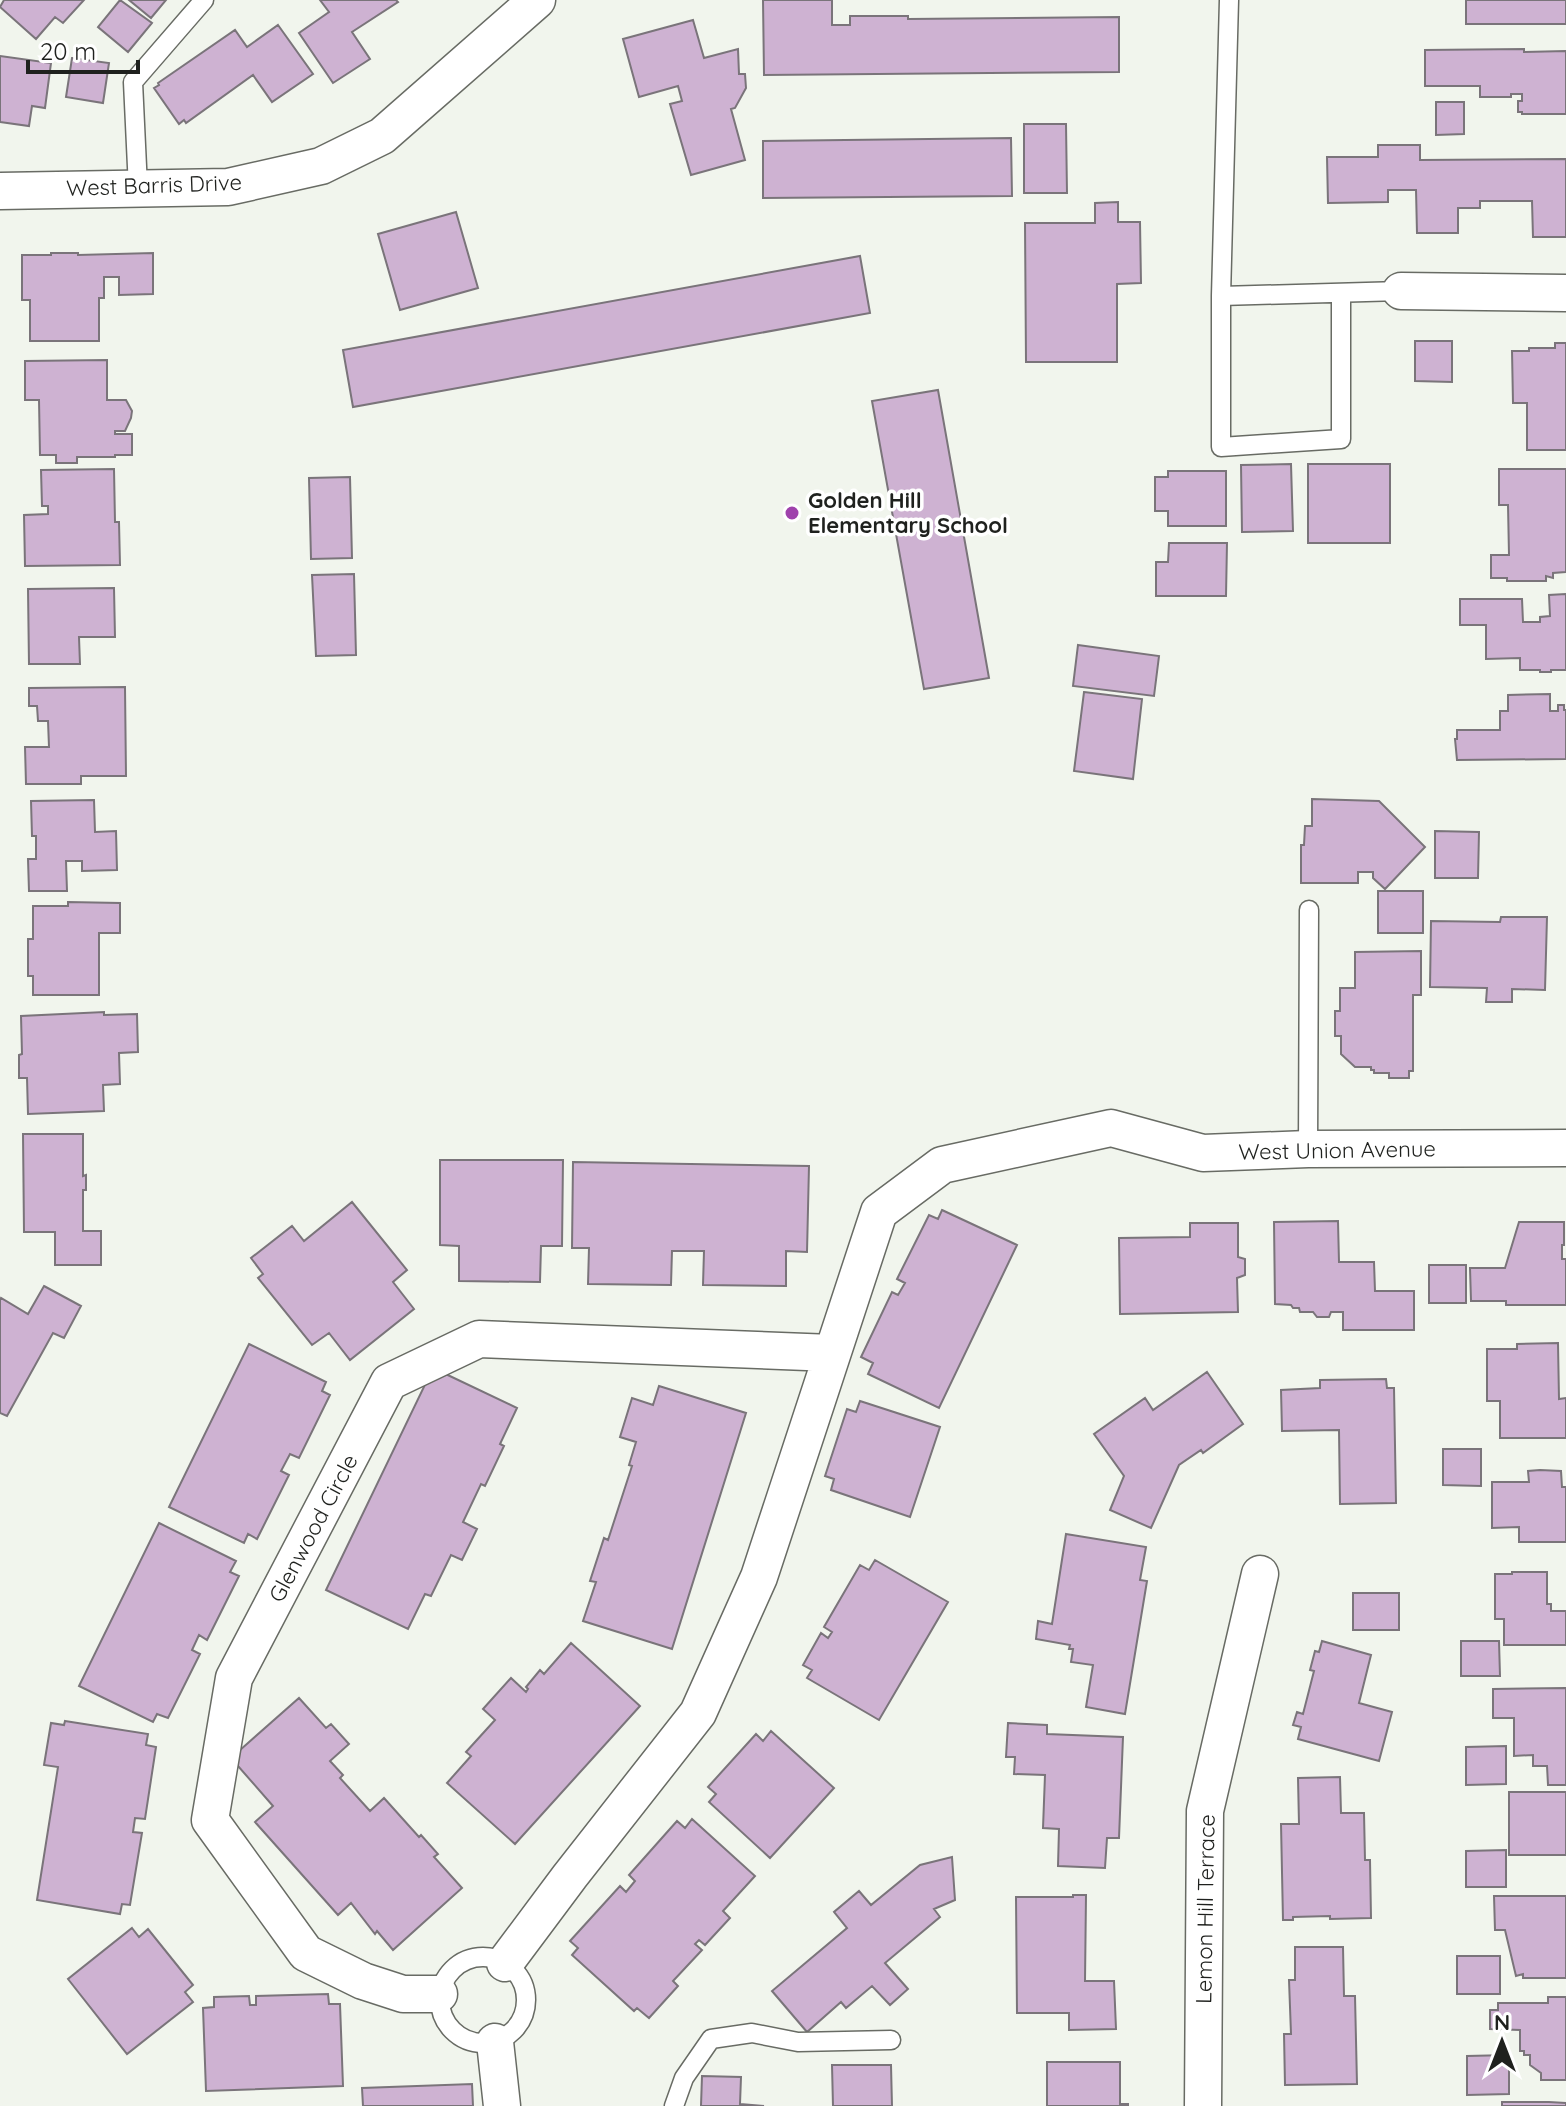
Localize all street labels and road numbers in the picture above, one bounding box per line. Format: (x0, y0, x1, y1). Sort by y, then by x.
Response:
street label: West Barris Drive (66, 168, 242, 202)
street label: West Union Avenue (1238, 1134, 1436, 1166)
street label: Glenwood Circle (262, 1449, 364, 1607)
street label: Lemon Hill Terrace (1189, 1814, 1221, 2004)

